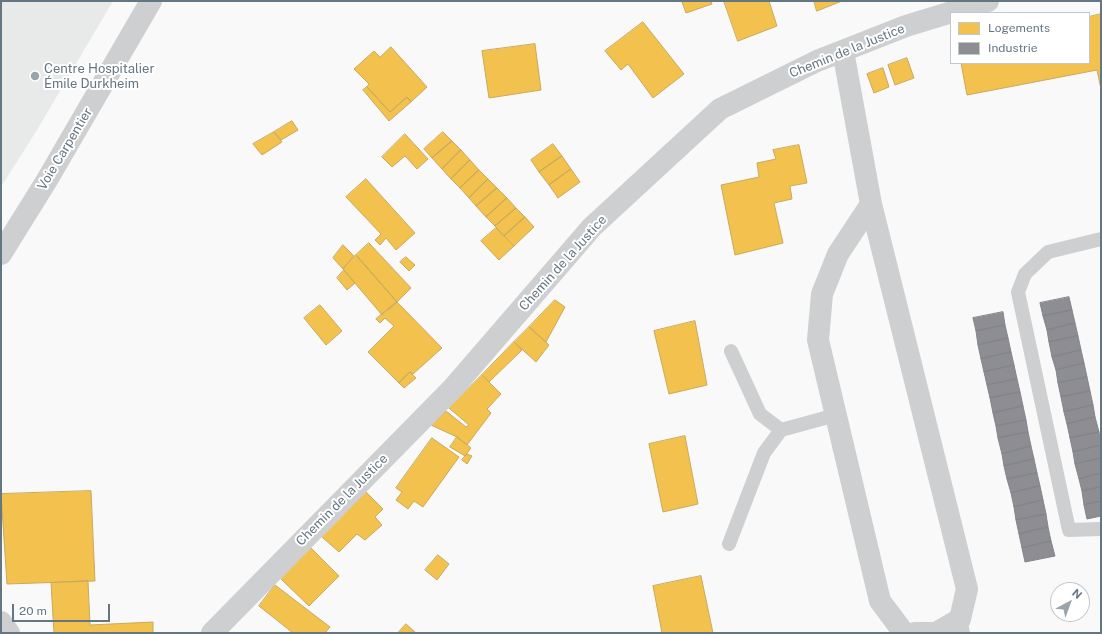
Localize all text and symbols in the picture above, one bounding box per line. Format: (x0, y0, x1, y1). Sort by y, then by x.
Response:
legend (950, 12, 1090, 64)
street label: Chemin de la Justice (787, 21, 907, 81)
text: Logements (988, 21, 1050, 35)
text: Industrie (988, 41, 1038, 55)
place label: Centre Hospitalier Émile Durkheim (44, 61, 155, 92)
marker: Centre Hospitalier Émile Durkheim (29, 70, 41, 82)
street label: Voie Carpentier (34, 105, 96, 193)
street label: Chemin de la Justice (516, 212, 610, 314)
street label: Chemin de la Justice (293, 451, 391, 549)
north arrow (1050, 582, 1090, 622)
text: N (1070, 586, 1084, 601)
scale bar (14, 596, 112, 622)
text: 20 m (19, 604, 47, 618)

